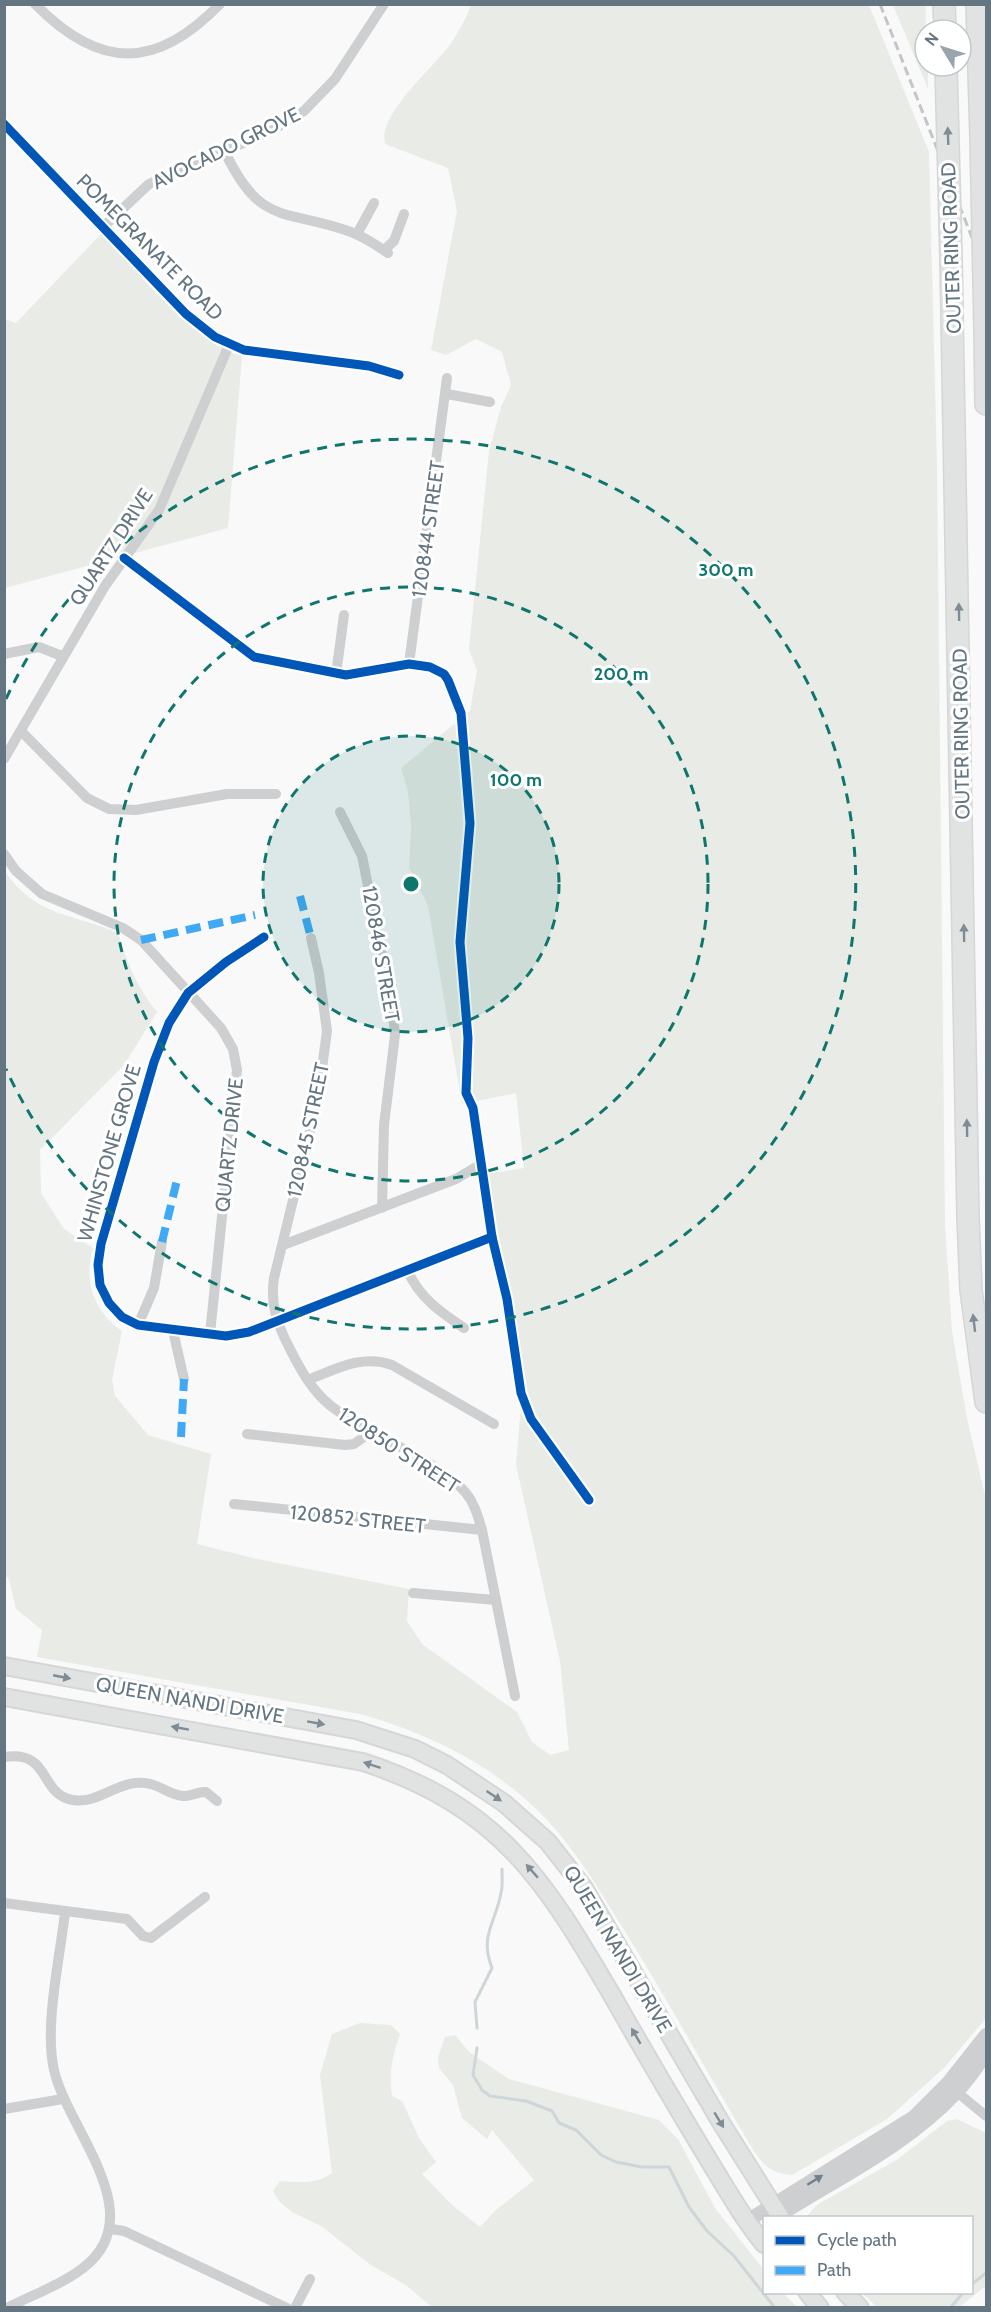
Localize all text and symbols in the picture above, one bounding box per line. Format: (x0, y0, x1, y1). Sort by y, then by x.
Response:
north arrow (913, 18, 973, 78)
text: N (921, 29, 943, 49)
street label: AVOCADO GROVE (148, 102, 304, 194)
one-way arrow (943, 127, 952, 146)
street label: OUTER RING ROAD (936, 162, 966, 334)
street label: POMEGRANATE ROAD (72, 169, 228, 325)
street label: 120844 STREET (407, 459, 450, 599)
street label: QUARTZ DRIVE (64, 484, 158, 610)
text: 300 m (699, 559, 753, 581)
one-way arrow (954, 603, 964, 622)
street label: OUTER RING ROAD (948, 648, 974, 820)
text: 200 m (594, 663, 648, 685)
text: 100 m (490, 769, 542, 791)
centre of rings (401, 874, 421, 894)
street label: 120846 STREET (357, 884, 405, 1024)
one-way arrow (959, 924, 969, 943)
street label: 120845 STREET (282, 1060, 334, 1200)
street label: WHINSTONE GROVE (72, 1062, 146, 1244)
street label: QUARTZ DRIVE (210, 1077, 248, 1213)
one-way arrow (962, 1119, 972, 1138)
one-way arrow (970, 1313, 979, 1332)
street label: 120850 STREET (334, 1402, 464, 1498)
street label: 120852 STREET (289, 1500, 427, 1538)
street label: QUEEN NANDI DRIVE (94, 1672, 286, 1728)
one-way arrow (53, 1673, 72, 1682)
one-way arrow (307, 1719, 326, 1728)
one-way arrow (171, 1723, 190, 1732)
one-way arrow (363, 1760, 381, 1769)
one-way arrow (486, 1790, 502, 1802)
street label: QUEEN NANDI DRIVE (559, 1861, 677, 2037)
one-way arrow (526, 1864, 539, 1879)
one-way arrow (630, 2028, 641, 2044)
one-way arrow (714, 2112, 725, 2128)
one-way arrow (807, 2174, 823, 2185)
legend (763, 2216, 973, 2294)
text: Cycle path (817, 2229, 897, 2251)
text: Path (817, 2259, 851, 2281)

